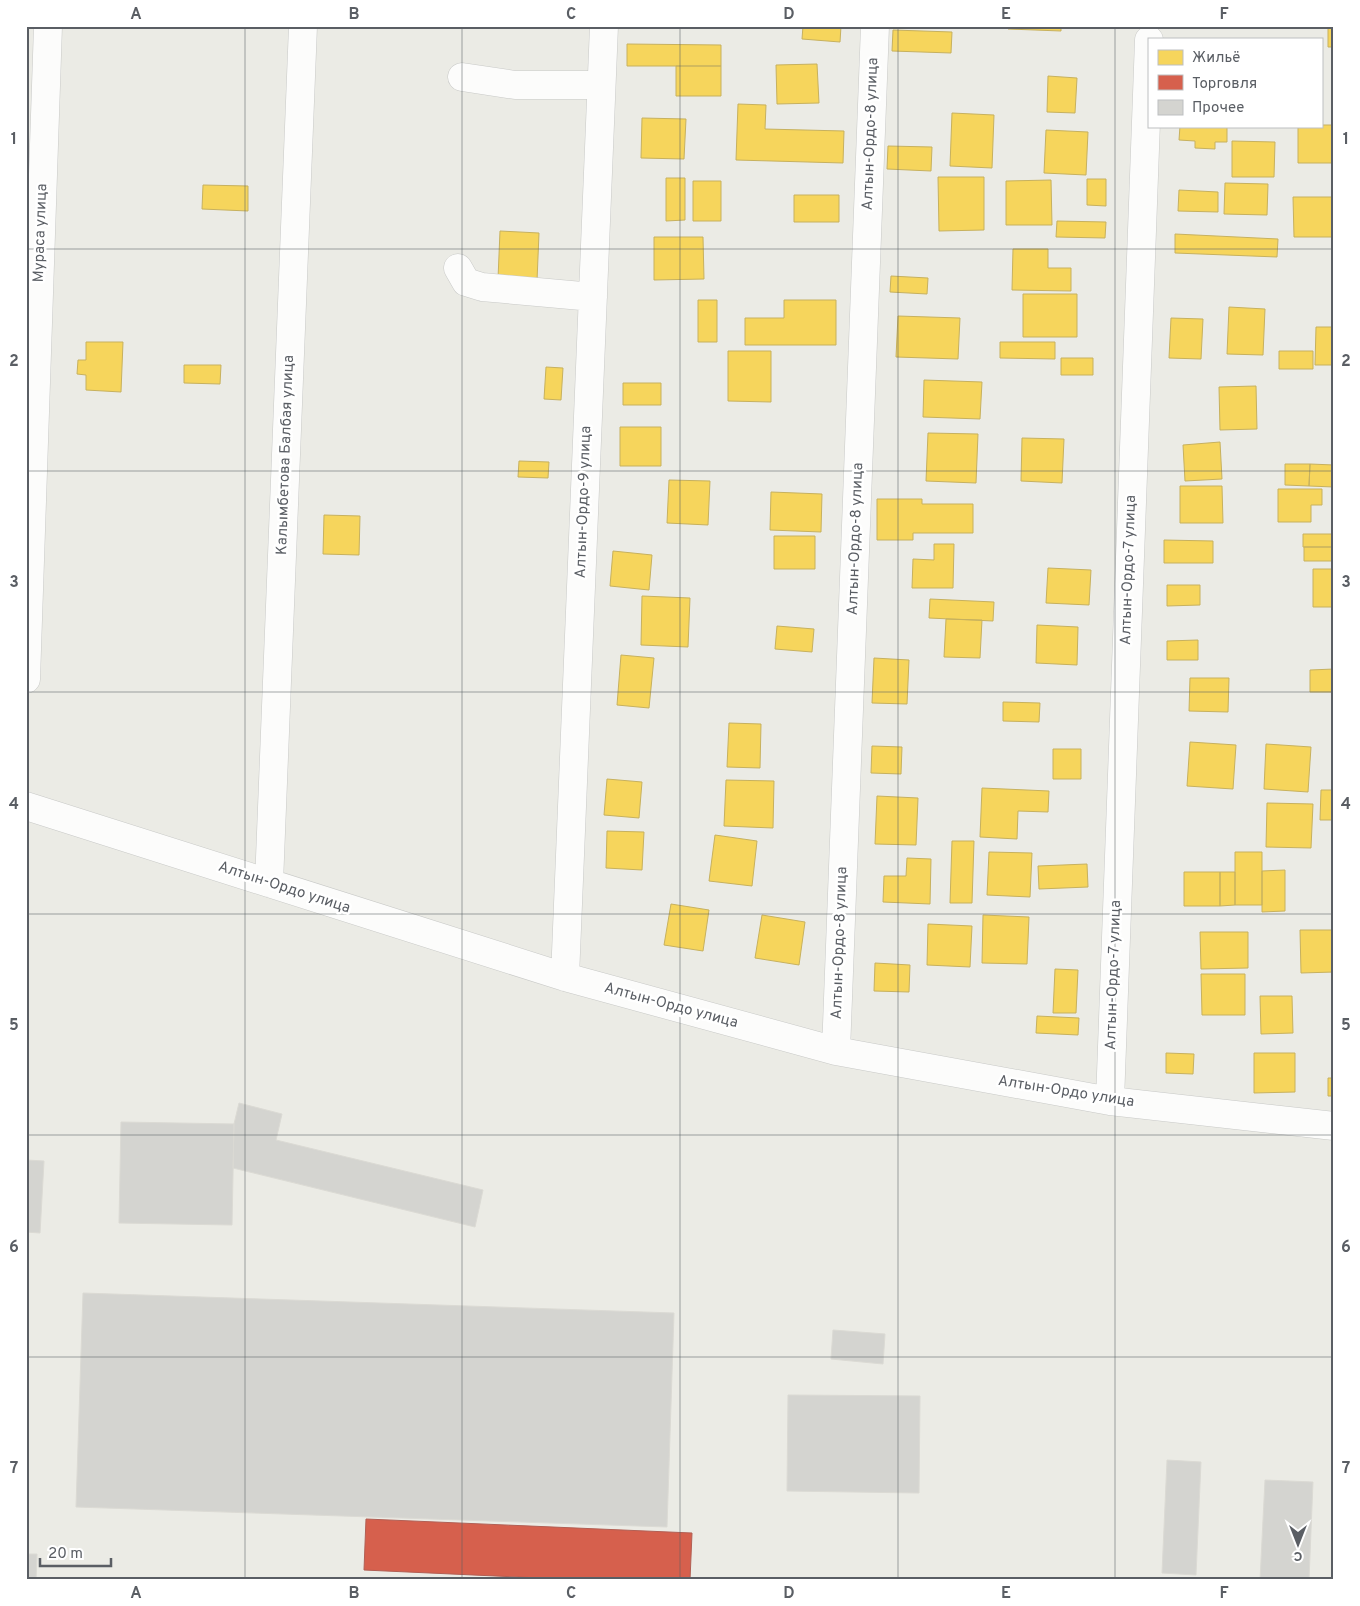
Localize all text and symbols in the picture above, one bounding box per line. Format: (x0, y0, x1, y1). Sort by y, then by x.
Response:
text: A (130, 5, 142, 25)
text: B (348, 5, 360, 25)
text: C (566, 5, 576, 25)
text: D (783, 5, 795, 25)
text: E (1001, 5, 1011, 25)
text: F (1219, 5, 1229, 25)
legend (1148, 38, 1322, 128)
text: Жильё (1192, 49, 1240, 68)
street label: Алтын-Ордо-8 улица (859, 57, 883, 211)
text: Торговля (1192, 75, 1257, 94)
text: Прочее (1192, 99, 1244, 118)
text: 1 (11, 130, 17, 150)
text: 1 (1343, 130, 1349, 150)
street label: Мураса улица (30, 183, 52, 283)
text: 2 (9, 352, 19, 372)
text: 2 (1341, 352, 1351, 372)
street label: Калымбетова Балбая улица (273, 355, 299, 555)
street label: Алтын-Ордо-9 улица (572, 425, 596, 579)
street label: Алтын-Ордо-8 улица (844, 462, 868, 616)
street label: Алтын-Ордо-7 улица (1117, 495, 1141, 645)
text: 3 (9, 573, 19, 593)
text: 3 (1341, 573, 1351, 593)
text: 4 (9, 795, 19, 815)
text: 4 (1341, 795, 1351, 815)
street label: Алтын-Ордо улица (216, 858, 352, 918)
street label: Алтын-Ордо-8 улица (828, 866, 852, 1020)
street label: Алтын-Ордо-7 улица (1102, 900, 1126, 1050)
street label: Алтын-Ордо улица (602, 979, 740, 1033)
text: 5 (9, 1016, 19, 1036)
text: 5 (1341, 1016, 1351, 1036)
street label: Алтын-Ордо улица (997, 1072, 1135, 1112)
text: 6 (9, 1238, 19, 1258)
text: 6 (1341, 1238, 1351, 1258)
text: 7 (10, 1459, 18, 1479)
text: 7 (1342, 1459, 1350, 1479)
north arrow (1272, 1518, 1322, 1568)
scale bar (40, 1536, 111, 1568)
text: 20 m (48, 1545, 83, 1564)
text: С (1293, 1547, 1302, 1564)
text: A (130, 1584, 142, 1604)
text: B (348, 1584, 360, 1604)
text: C (566, 1584, 576, 1604)
text: D (783, 1584, 795, 1604)
text: E (1001, 1584, 1011, 1604)
text: F (1219, 1584, 1229, 1604)

